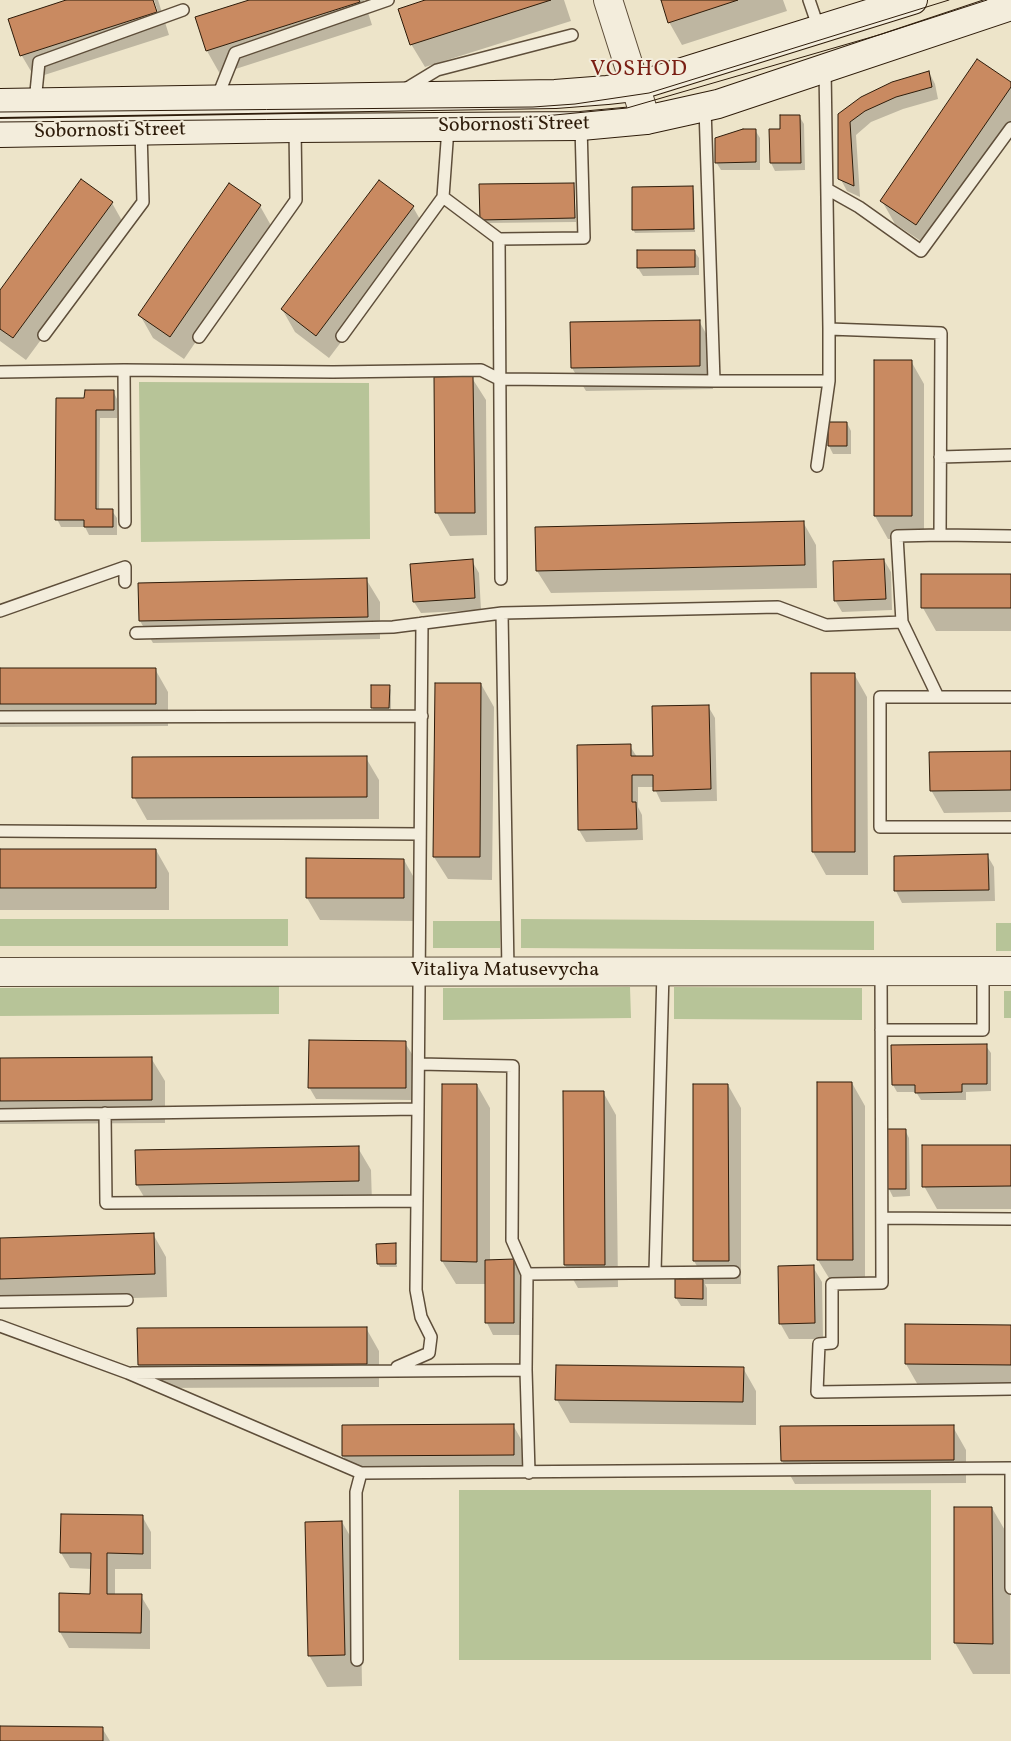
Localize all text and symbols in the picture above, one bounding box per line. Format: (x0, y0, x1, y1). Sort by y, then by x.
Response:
district label: VOSHOD (589, 58, 689, 84)
street label: Sobornosti Street (438, 113, 590, 139)
street label: Sobornosti Street (34, 119, 186, 145)
street label: Vitaliya Matusevycha (411, 959, 599, 983)

